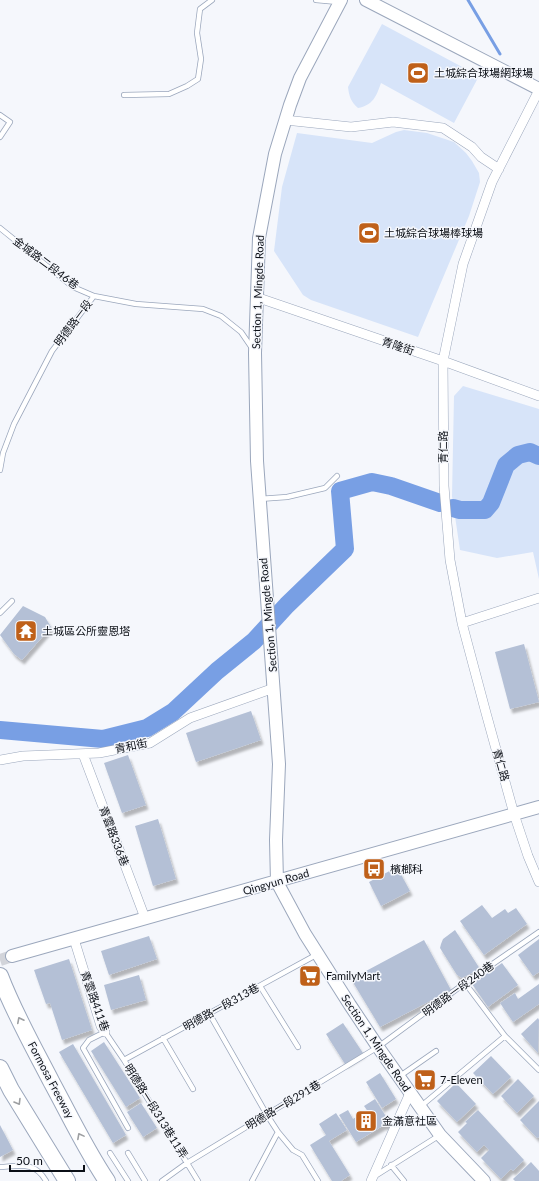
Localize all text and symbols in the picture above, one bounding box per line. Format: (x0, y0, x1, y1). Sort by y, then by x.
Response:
sports icon: 土城綜合球場網球場 (405, 60, 431, 86)
place label: 土城綜合球場網球場 (434, 66, 533, 79)
sports icon: 土城綜合球場棒球場 (356, 220, 382, 246)
place label: 土城綜合球場棒球場 (384, 226, 483, 239)
street label: 金城路二段46巷 (11, 234, 82, 291)
street label: Section 1, Mingde Road (249, 235, 266, 349)
street label: 明德路一段 (51, 297, 94, 349)
street label: 青隆街 (380, 334, 416, 357)
street label: 青仁路 (436, 431, 449, 464)
street label: Section 1, Mingde Road (256, 557, 279, 673)
temple icon: 土城區公所靈恩塔 (13, 618, 39, 644)
place label: 土城區公所靈恩塔 (42, 624, 130, 637)
street label: 青和街 (113, 736, 148, 755)
street label: 青仁路 (491, 747, 512, 783)
street label: 青雲路336巷 (97, 804, 132, 868)
bus stop icon: 檳榔科 (361, 856, 387, 882)
place label: 檳榔科 (390, 862, 423, 875)
street label: Qingyun Road (241, 866, 311, 897)
street label: 明德路一段240巷 (419, 958, 496, 1019)
supermarket icon: FamilyMart (297, 963, 323, 989)
street label: 青雲路411巷 (79, 969, 112, 1033)
place label: FamilyMart (326, 969, 380, 982)
street label: 明德路一段313巷 (180, 980, 261, 1033)
street label: Section 1, Mingde Road (339, 992, 414, 1094)
one-way arrow (17, 1017, 25, 1025)
street label: Formosa Freeway (26, 1039, 77, 1121)
street label: 明德路一段313巷11弄 (122, 1061, 191, 1160)
supermarket icon: 7-Eleven (412, 1067, 438, 1093)
place label: 7-Eleven (440, 1073, 483, 1086)
street label: 明德路一段291巷 (243, 1077, 323, 1132)
one-way arrow (13, 1098, 21, 1105)
building icon: 金滿意社區 (353, 1108, 379, 1134)
place label: 金滿意社區 (382, 1114, 437, 1127)
one-way arrow (77, 1132, 85, 1140)
scale bar (10, 1147, 84, 1173)
text: 50 m (16, 1153, 43, 1168)

